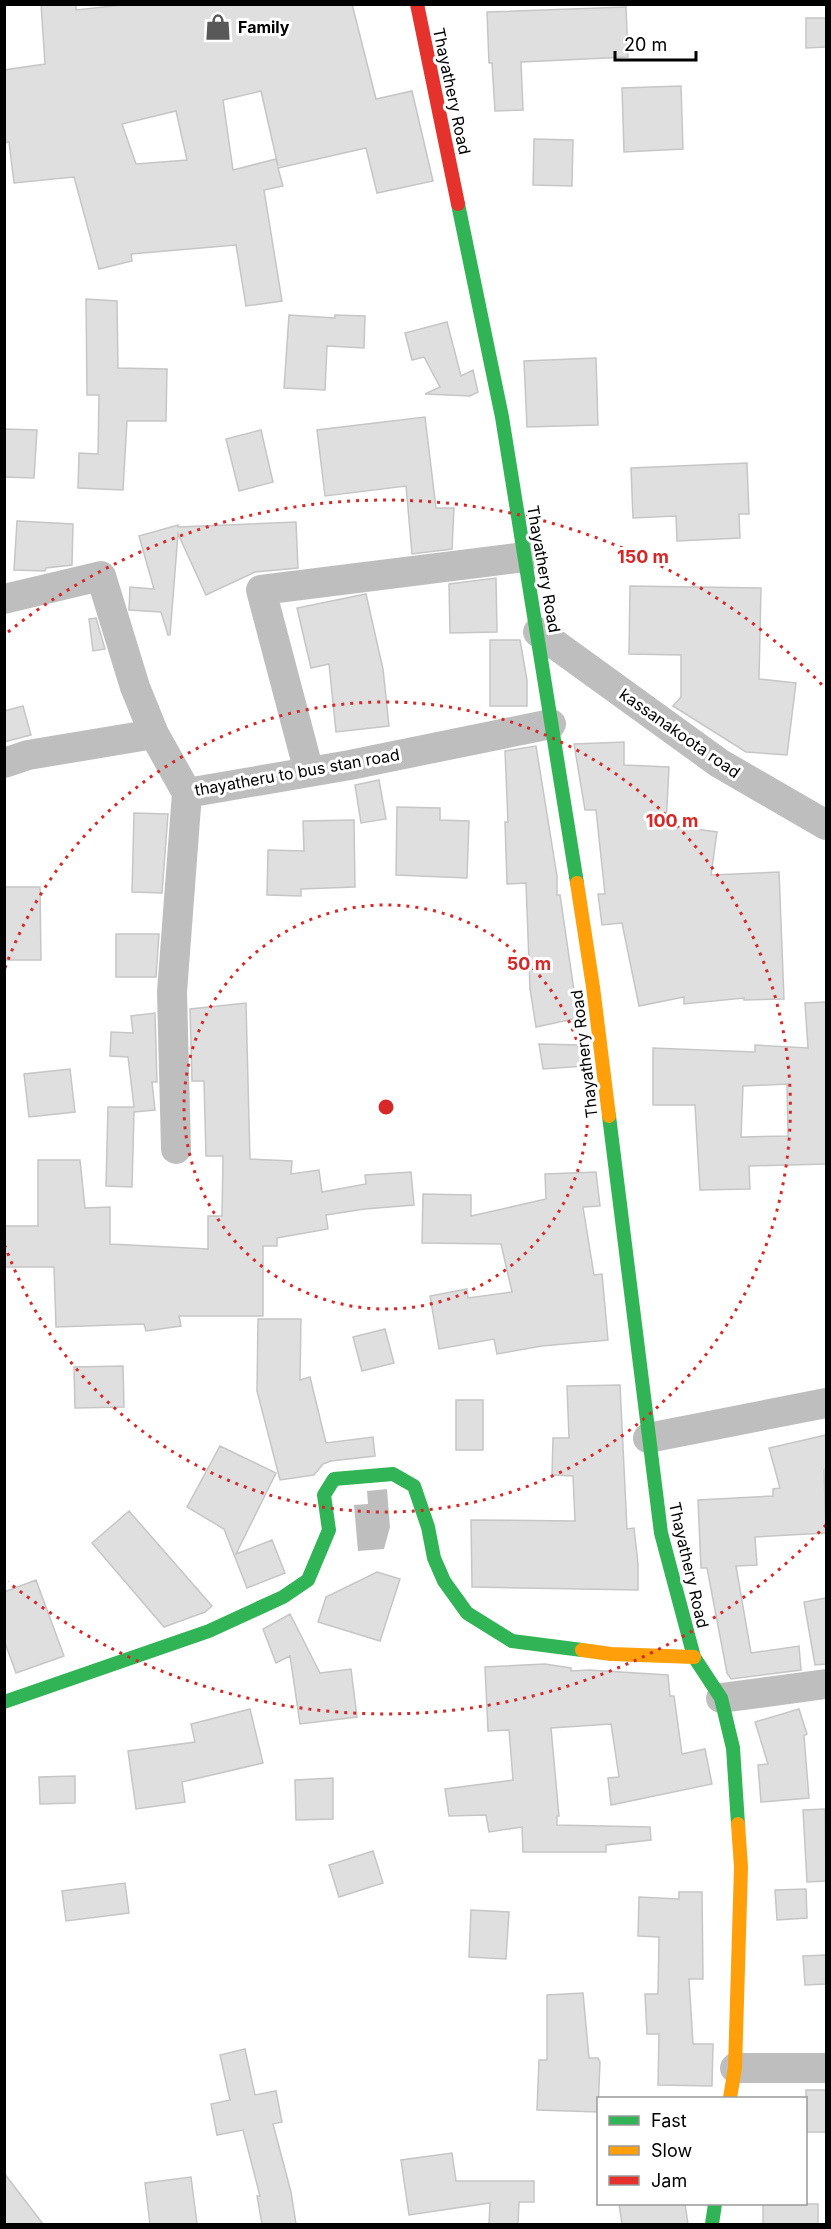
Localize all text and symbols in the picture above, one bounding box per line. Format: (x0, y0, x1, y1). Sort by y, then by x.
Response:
shop icon: Family (203, 12, 233, 42)
place label: Family (238, 17, 290, 37)
scale bar (615, 24, 696, 62)
street label: Thayathery Road (429, 26, 475, 156)
text: 20 m (624, 34, 667, 55)
street label: Thayathery Road (523, 504, 565, 634)
text: 150 m (617, 546, 669, 567)
street label: kassanakoota road (616, 684, 744, 782)
street label: thayatheru to bus stan road (193, 744, 401, 800)
text: 100 m (646, 810, 698, 831)
text: 50 m (507, 953, 551, 974)
street label: Thayathery Road (566, 989, 602, 1119)
centre of rings (376, 1097, 396, 1117)
street label: Thayathery Road (665, 1500, 713, 1630)
legend (597, 2097, 807, 2205)
text: Fast (651, 2110, 687, 2131)
text: Slow (651, 2140, 692, 2161)
text: Jam (651, 2170, 687, 2191)

